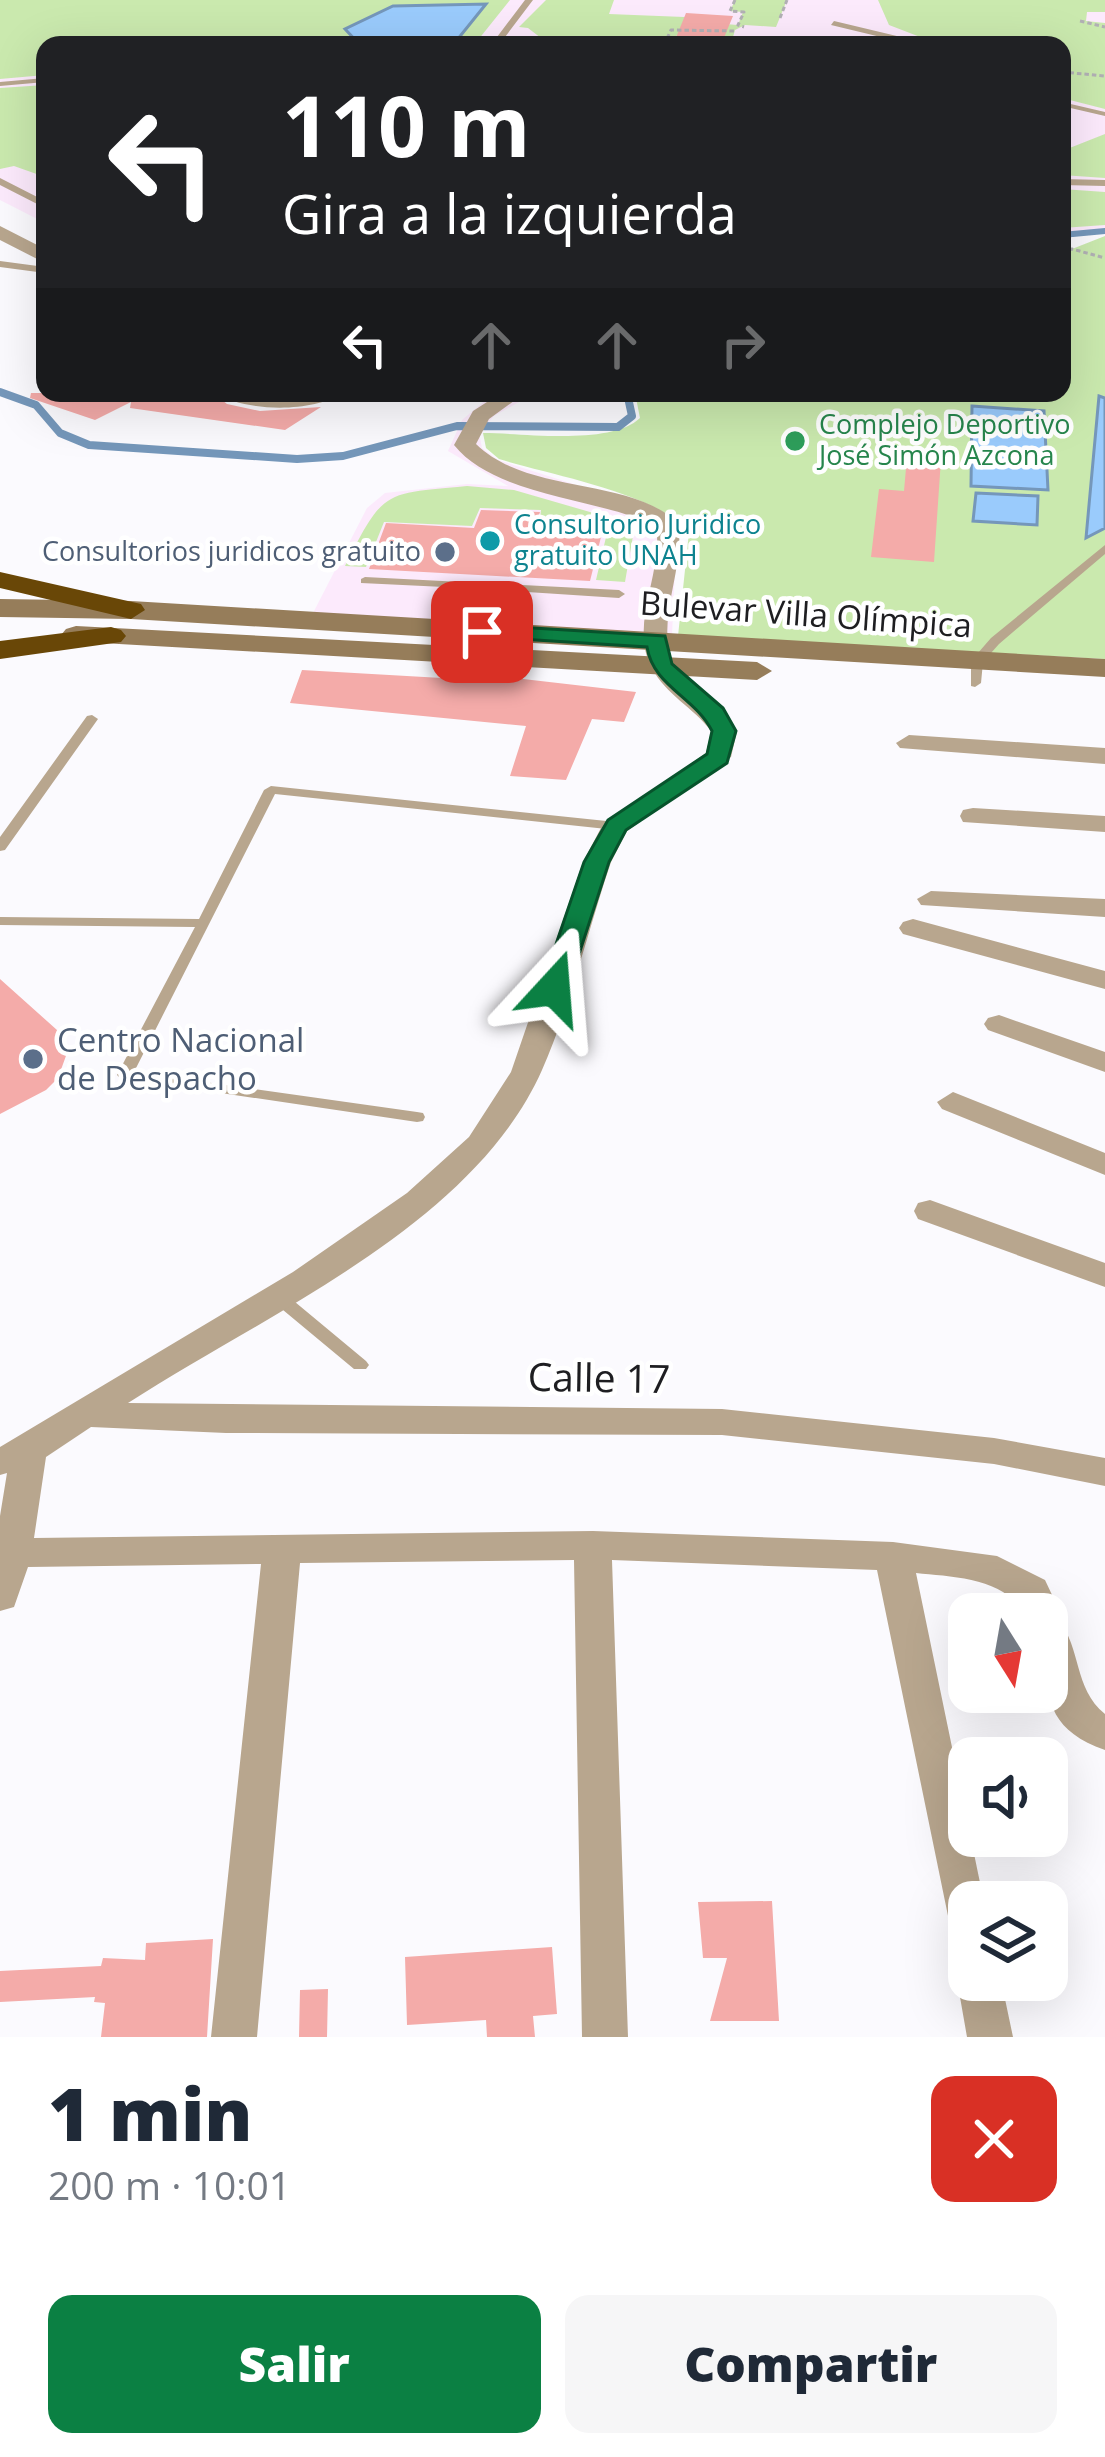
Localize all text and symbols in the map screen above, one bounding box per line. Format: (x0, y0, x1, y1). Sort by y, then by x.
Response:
text: 110 m (282, 67, 530, 182)
icon: left (84, 84, 240, 240)
text: Gira a la izquierda (282, 176, 737, 250)
icon: left (332, 312, 398, 378)
icon: ahead (458, 312, 524, 378)
icon: ahead (584, 312, 650, 378)
icon: right (710, 312, 776, 378)
place label: Complejo Deportivo José Simón Azcona (816, 405, 1071, 473)
marker: Complejo Deportivo José Simón Azcona (782, 428, 808, 454)
place label: Consultorio Juridico gratuito UNAH (514, 505, 761, 573)
marker: Consultorio Juridico gratuito UNAH (477, 528, 503, 554)
place label: Consultorios juridicos gratuito (42, 532, 421, 569)
marker: Consultorios juridicos gratuito (432, 539, 458, 565)
street label: Bulevar Villa Olímpica (639, 579, 973, 648)
pin (431, 581, 533, 683)
icon: arrive (449, 599, 515, 665)
position arrow (491, 925, 617, 1051)
place label: Centro Nacional de Despacho (57, 1017, 304, 1100)
marker: Centro Nacional de Despacho (20, 1046, 46, 1072)
street label: Calle 17 (527, 1349, 671, 1404)
north arrow (948, 1593, 1068, 1713)
map controls (948, 1593, 1068, 2001)
button: sound (948, 1737, 1068, 1857)
button: layers (948, 1881, 1068, 2001)
text: 1 min (48, 2064, 253, 2162)
button: close (931, 2076, 1057, 2202)
text: 200 m · 10:01 (48, 2158, 291, 2211)
button: Salir (48, 2295, 541, 2433)
button: Compartir (565, 2295, 1057, 2433)

